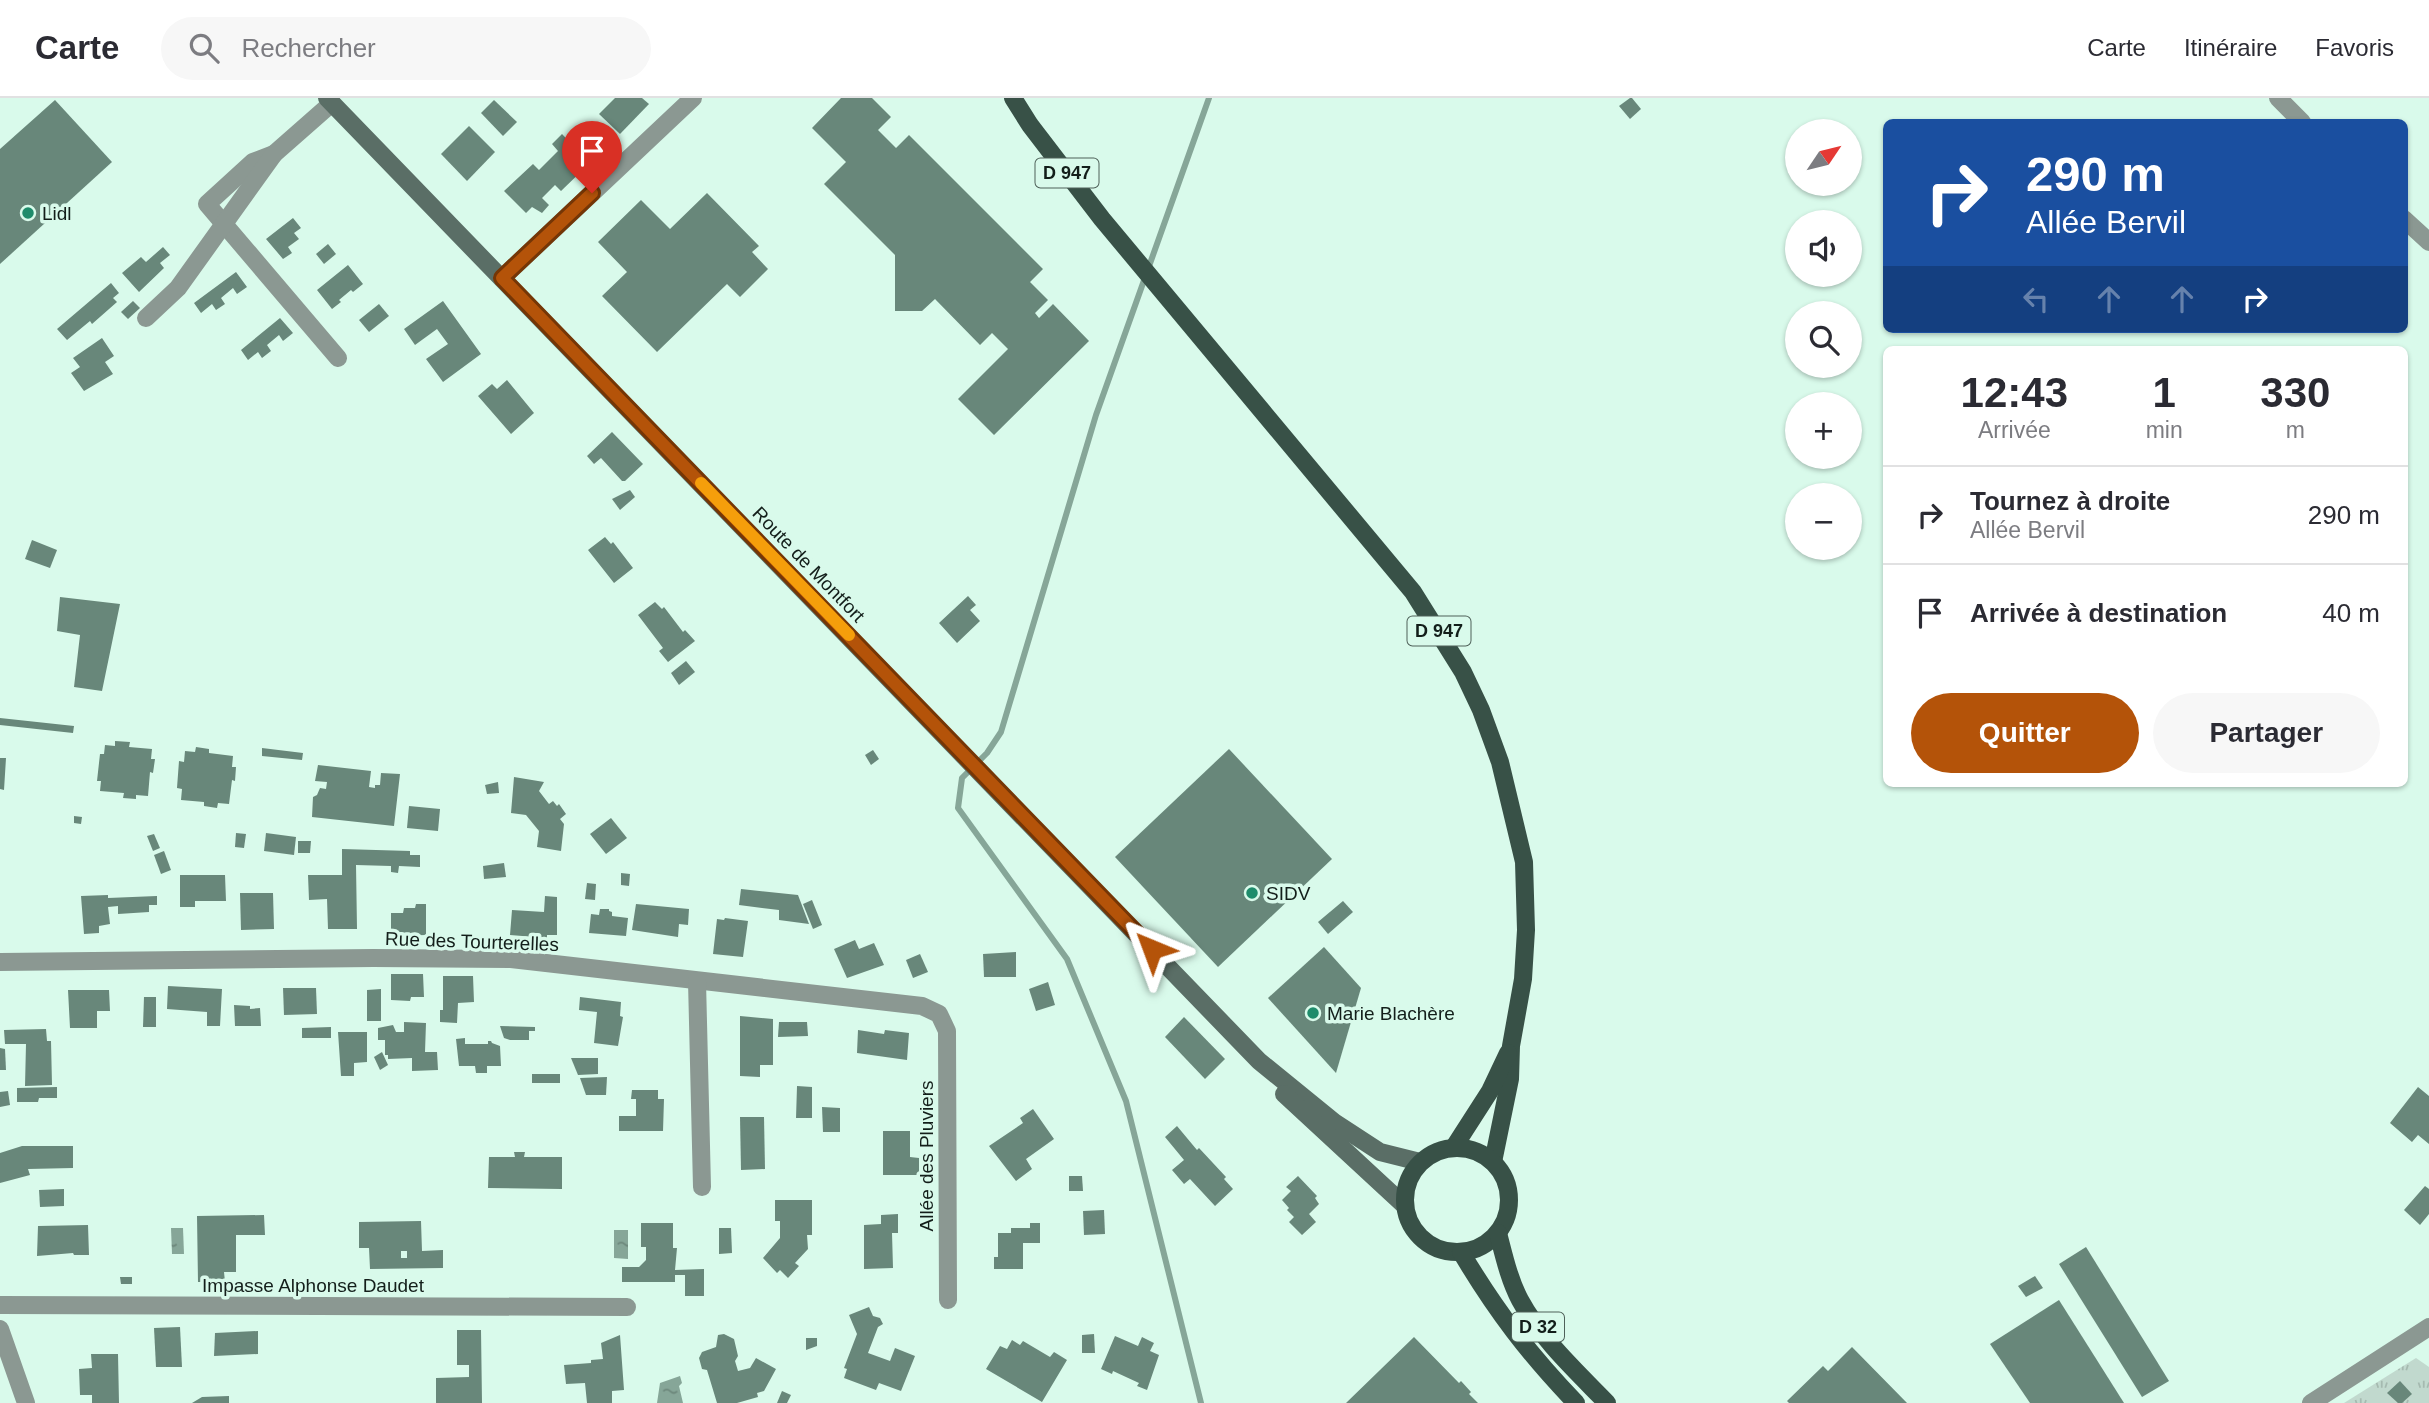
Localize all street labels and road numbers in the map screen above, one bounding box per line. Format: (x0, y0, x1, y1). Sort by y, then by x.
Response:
road number: D 947 (1036, 158, 1098, 188)
street label: Route de Montfort (748, 502, 870, 627)
road number: D 947 (1408, 616, 1470, 646)
street label: Rue des Tourterelles (385, 928, 559, 955)
street label: Allée des Pluviers (916, 1080, 937, 1232)
street label: Impasse Alphonse Daudet (202, 1275, 425, 1296)
road number: D 32 (1512, 1312, 1564, 1342)

